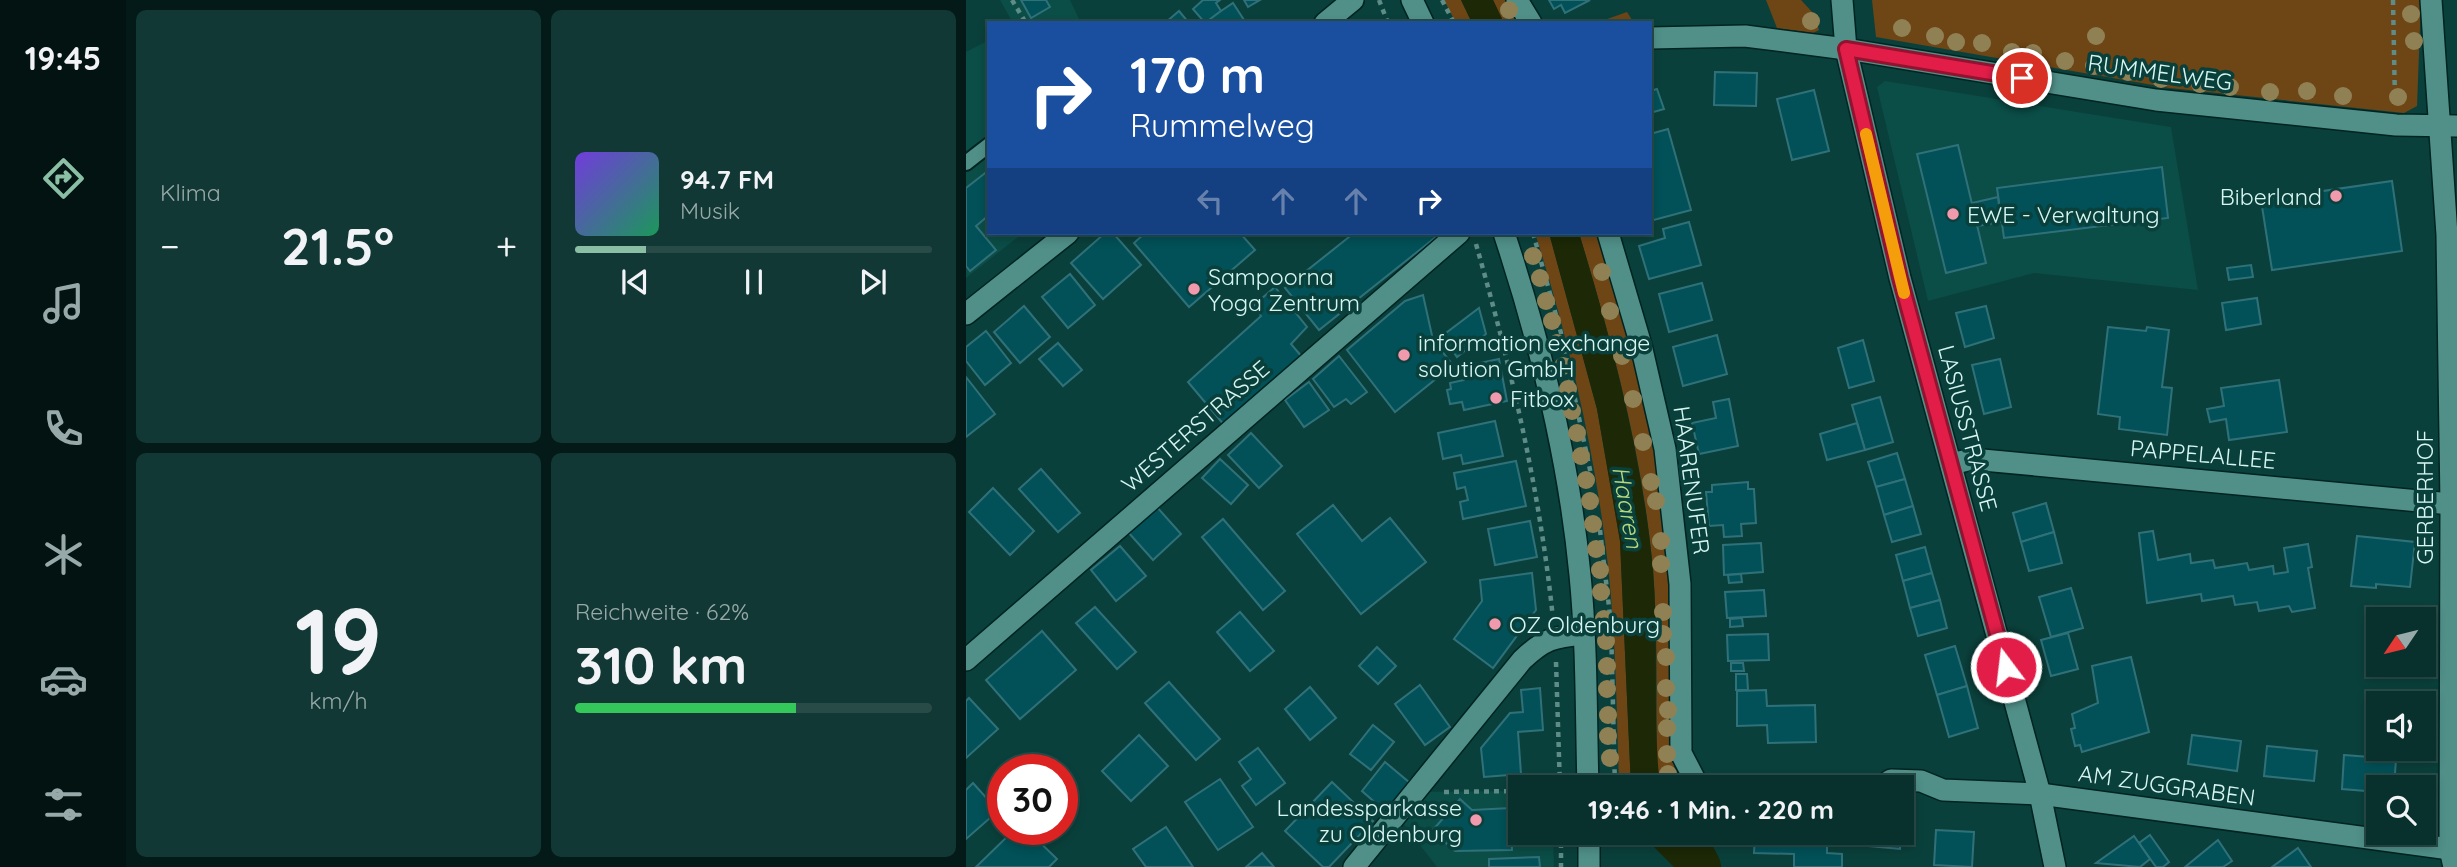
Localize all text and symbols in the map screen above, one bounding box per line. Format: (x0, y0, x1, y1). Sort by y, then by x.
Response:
text: 19:45 (25, 38, 101, 78)
text: 170 m (1130, 44, 1265, 105)
pin (1992, 48, 2052, 108)
street label: RUMMELWEG (2086, 48, 2234, 96)
icon: right (1015, 49, 1106, 140)
icon: arrive (2003, 59, 2041, 97)
text: Rummelweg (1130, 105, 1315, 145)
icon: directions (39, 154, 88, 203)
text: 94.7 FM (680, 163, 774, 196)
text: Klima (160, 178, 221, 207)
icon: left (1191, 182, 1229, 220)
icon: ahead (1264, 182, 1302, 220)
icon: ahead (1337, 182, 1375, 220)
icon: right (1410, 182, 1448, 220)
place label: Biberland (2220, 182, 2322, 211)
marker: Biberland (2328, 188, 2344, 204)
text: Musik (680, 196, 740, 225)
place label: EWE - Verwaltung (1967, 200, 2160, 229)
marker: EWE - Verwaltung (1945, 206, 1961, 222)
text: 21.5° (281, 213, 394, 278)
text: − (160, 222, 180, 270)
text: + (496, 222, 517, 270)
place label: Sampoorna Yoga Zentrum (1208, 262, 1360, 317)
icon: previous (616, 263, 654, 301)
icon: pause (735, 263, 773, 301)
icon: next (854, 263, 892, 301)
icon: music (39, 279, 88, 328)
marker: Sampoorna Yoga Zentrum (1186, 281, 1202, 297)
place label: information exchange solution GmbH (1418, 328, 1650, 383)
street label: LASIUSSTRASSE (1932, 342, 2004, 514)
marker: information exchange solution GmbH (1396, 347, 1412, 363)
street label: WESTERSTRASSE (1115, 354, 1275, 498)
place label: Fitbox (1510, 384, 1574, 413)
marker: Fitbox (1488, 390, 1504, 406)
icon: phone (39, 404, 88, 453)
street label: HAARENUFER (1667, 404, 1717, 556)
street label: GERBERHOF (2410, 429, 2439, 565)
street label: PAPPELALLEE (2129, 433, 2277, 475)
water label: Haaren (1606, 464, 1650, 551)
icon: climate (39, 530, 88, 579)
text: 19 (295, 583, 382, 697)
text: Reichweite · 62% (575, 597, 749, 626)
north arrow (2366, 607, 2436, 677)
map controls (2366, 607, 2436, 845)
place label: OZ Oldenburg (1509, 610, 1660, 639)
marker: OZ Oldenburg (1487, 616, 1503, 632)
position arrow (1969, 630, 2043, 704)
text: 310 km (575, 632, 747, 697)
icon: car (39, 655, 88, 704)
text: km/h (309, 686, 368, 715)
button: sound (2366, 691, 2436, 761)
speed limit sign: 30 (987, 754, 1078, 845)
street label: AM ZUGGRABEN (2077, 758, 2257, 812)
button: search (2366, 775, 2436, 845)
icon: filters (39, 780, 88, 829)
place label: Landessparkasse zu Oldenburg (1277, 793, 1462, 848)
text: 19:46 · 1 Min. · 220 m (1588, 793, 1834, 826)
marker: Landessparkasse zu Oldenburg (1468, 812, 1484, 828)

